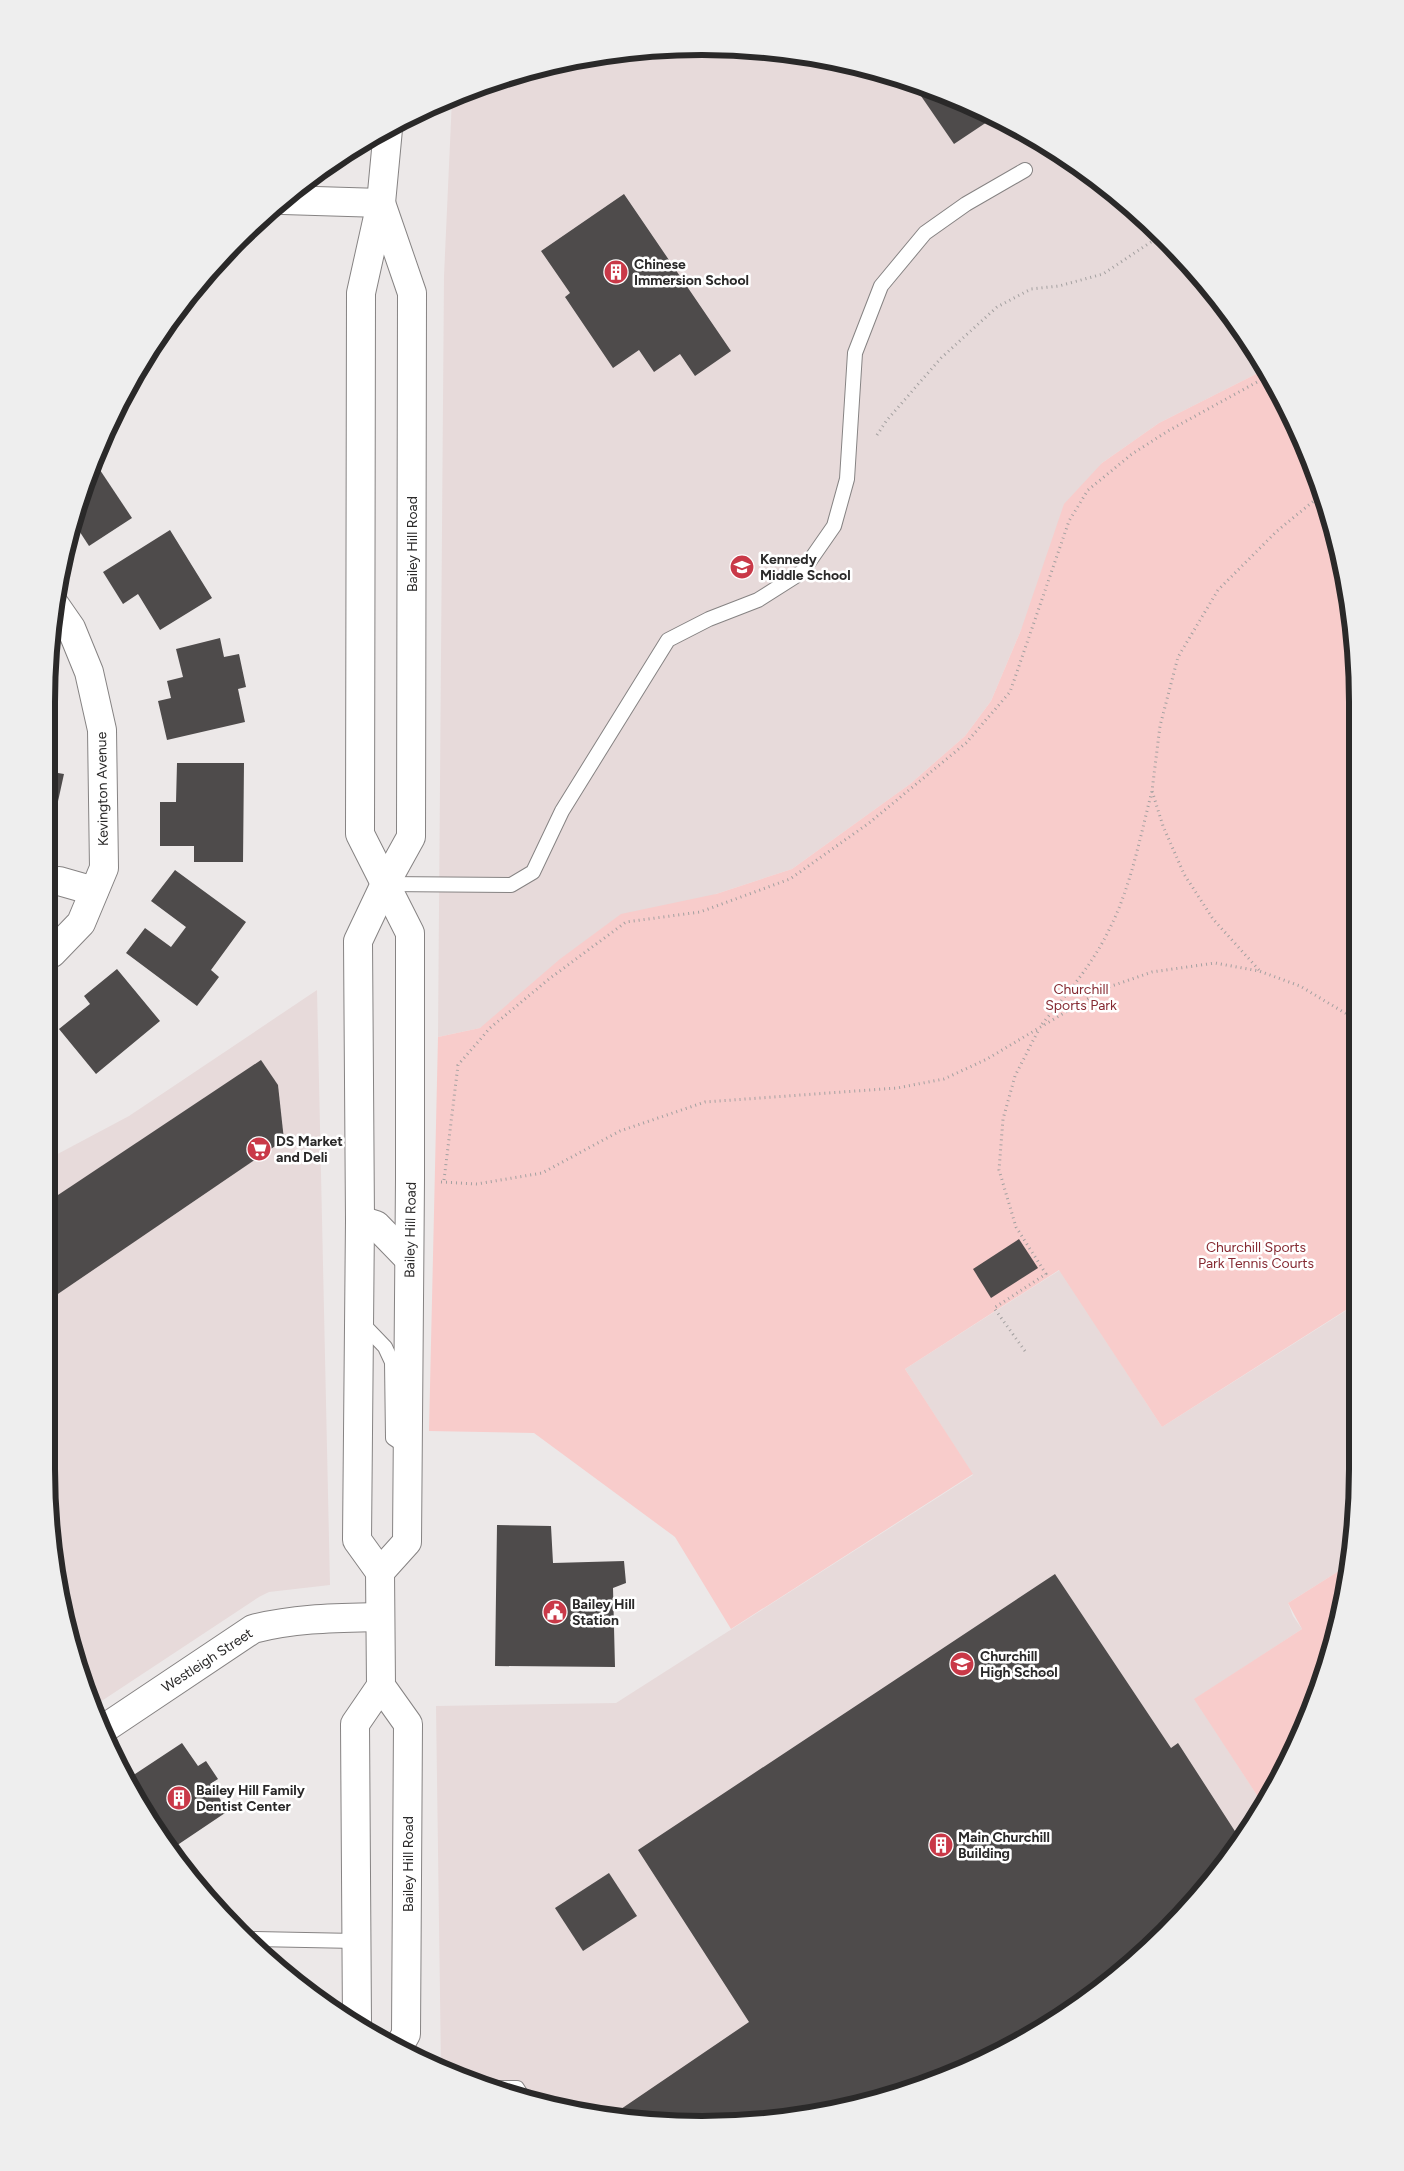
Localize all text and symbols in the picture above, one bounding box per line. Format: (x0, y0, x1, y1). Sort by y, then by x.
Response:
place label: Chinese Immersion School (634, 256, 749, 289)
building icon: Chinese Immersion School (603, 259, 629, 285)
street label: Bailey Hill Road (404, 496, 421, 592)
place label: Kennedy Middle School (760, 551, 851, 584)
school or university icon: Kennedy Middle School (729, 554, 755, 580)
street label: Kevington Avenue (93, 731, 112, 846)
park label: Churchill Sports Park (1045, 981, 1117, 1014)
place label: DS Market and Deli (276, 1133, 343, 1166)
supermarket icon: DS Market and Deli (246, 1136, 272, 1162)
street label: Bailey Hill Road (401, 1182, 420, 1278)
park label: Churchill Sports Park Tennis Courts (1198, 1239, 1314, 1272)
place label: Bailey Hill Station (572, 1596, 635, 1629)
public building icon: Bailey Hill Station (542, 1599, 568, 1625)
street label: Westleigh Street (159, 1625, 256, 1696)
place label: Churchill High School (980, 1648, 1058, 1681)
school or university icon: Churchill High School (949, 1651, 975, 1677)
place label: Bailey Hill Family Dentist Center (196, 1782, 306, 1815)
building icon: Bailey Hill Family Dentist Center (166, 1785, 192, 1811)
street label: Bailey Hill Road (400, 1816, 417, 1912)
place label: Main Churchill Building (958, 1829, 1050, 1862)
building icon: Main Churchill Building (928, 1832, 954, 1858)

